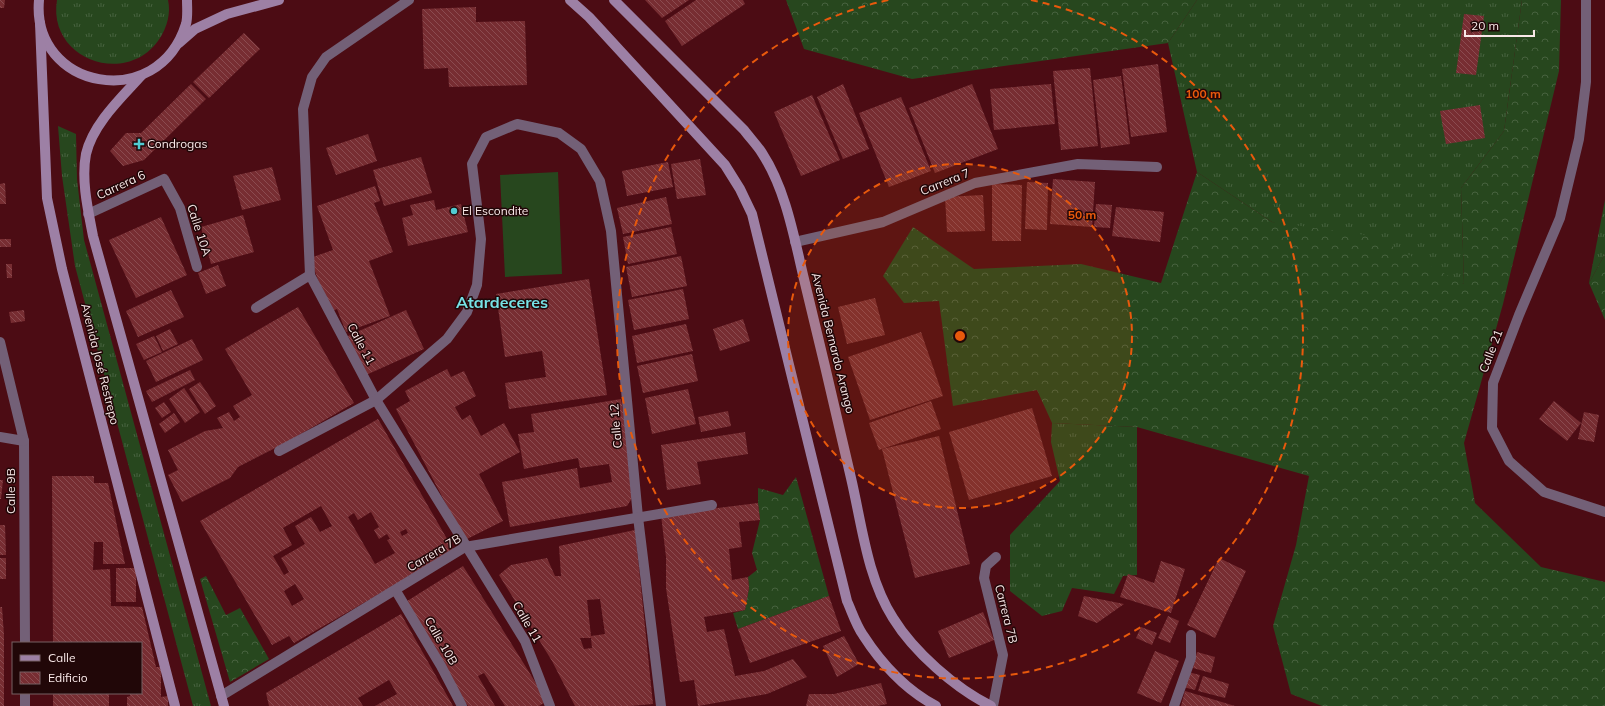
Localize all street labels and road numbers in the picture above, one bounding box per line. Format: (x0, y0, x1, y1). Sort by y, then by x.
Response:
street label: Carrera 7 (918, 165, 972, 198)
street label: Carrera 6 (94, 167, 148, 202)
street label: Calle 10A (184, 202, 215, 258)
street label: Avenida Bernardo Arango (809, 271, 858, 415)
street label: Avenida José Restrepo (78, 302, 123, 426)
street label: Calle 11 (344, 320, 379, 367)
street label: Calle 21 (1475, 327, 1506, 375)
street label: Calle 12 (606, 403, 625, 449)
street label: Calle 9B (3, 468, 18, 514)
street label: Carrera 7B (404, 531, 463, 575)
street label: Carrera 7B (992, 583, 1021, 645)
street label: Calle 11 (510, 599, 545, 645)
street label: Calle 10B (422, 614, 461, 668)

